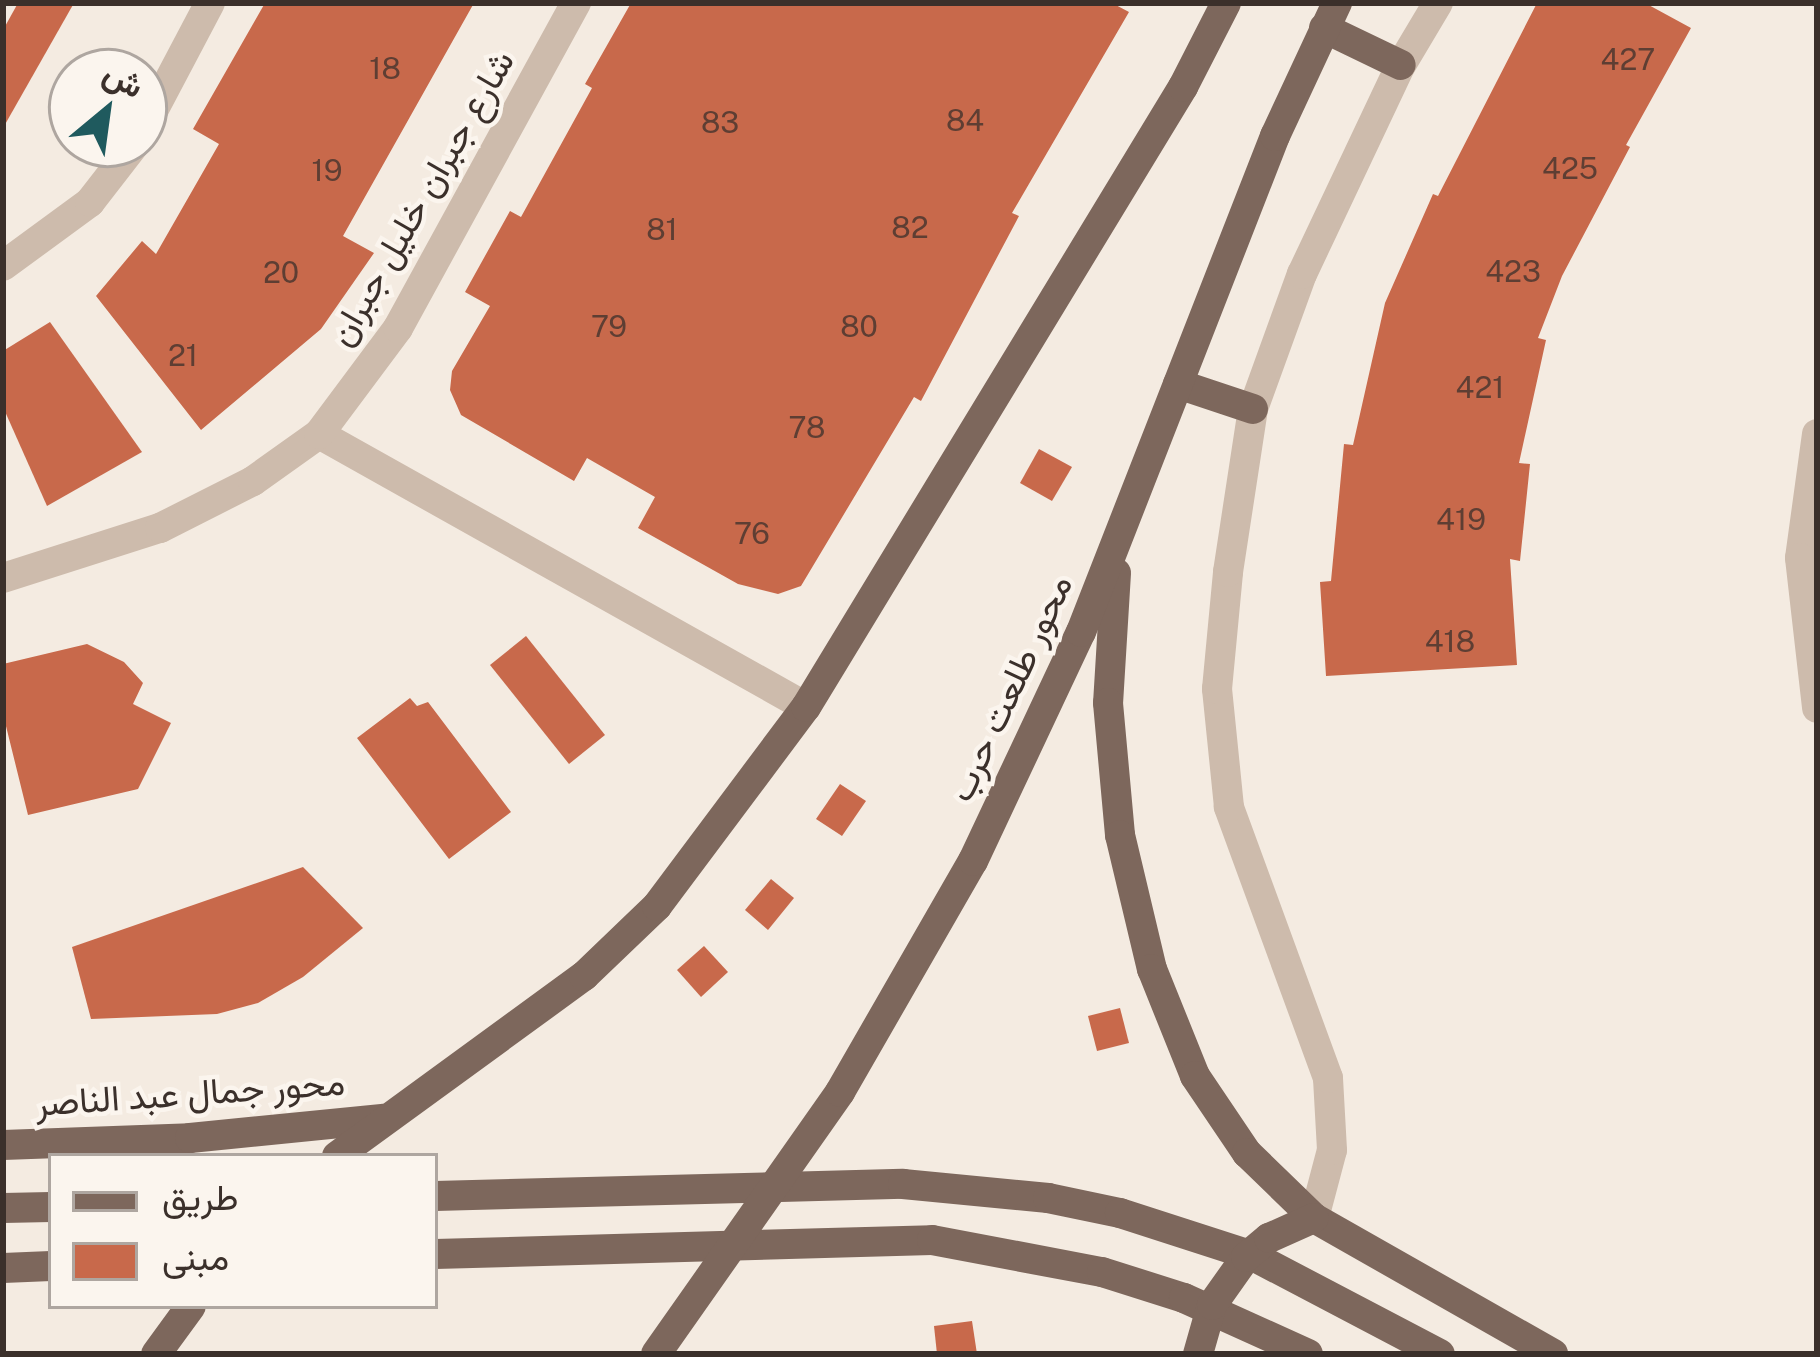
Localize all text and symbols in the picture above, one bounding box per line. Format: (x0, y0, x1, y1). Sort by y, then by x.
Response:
house number: 427 (1601, 41, 1655, 77)
street label: شارع جبران خليل جبران (319, 43, 523, 353)
north arrow (48, 48, 168, 168)
house number: 18 (369, 50, 401, 86)
text: ش (97, 53, 151, 105)
house number: 84 (946, 102, 984, 138)
house number: 83 (701, 104, 739, 140)
house number: 425 (1542, 150, 1598, 186)
house number: 19 (312, 152, 342, 188)
house number: 82 (891, 209, 929, 245)
house number: 81 (646, 211, 678, 247)
house number: 423 (1485, 253, 1541, 289)
house number: 20 (263, 254, 299, 290)
house number: 79 (591, 308, 627, 344)
house number: 80 (840, 308, 878, 344)
house number: 21 (168, 337, 198, 373)
house number: 421 (1456, 369, 1504, 405)
house number: 78 (789, 409, 825, 445)
house number: 419 (1436, 501, 1486, 537)
house number: 76 (734, 515, 770, 551)
street label: محور طلعت حرب (939, 568, 1081, 808)
house number: 418 (1425, 623, 1475, 659)
street label: محور جمال عبد الناصر (34, 1061, 346, 1125)
legend (48, 1153, 438, 1309)
text: طريق (162, 1176, 238, 1218)
text: مبنى (162, 1236, 229, 1278)

